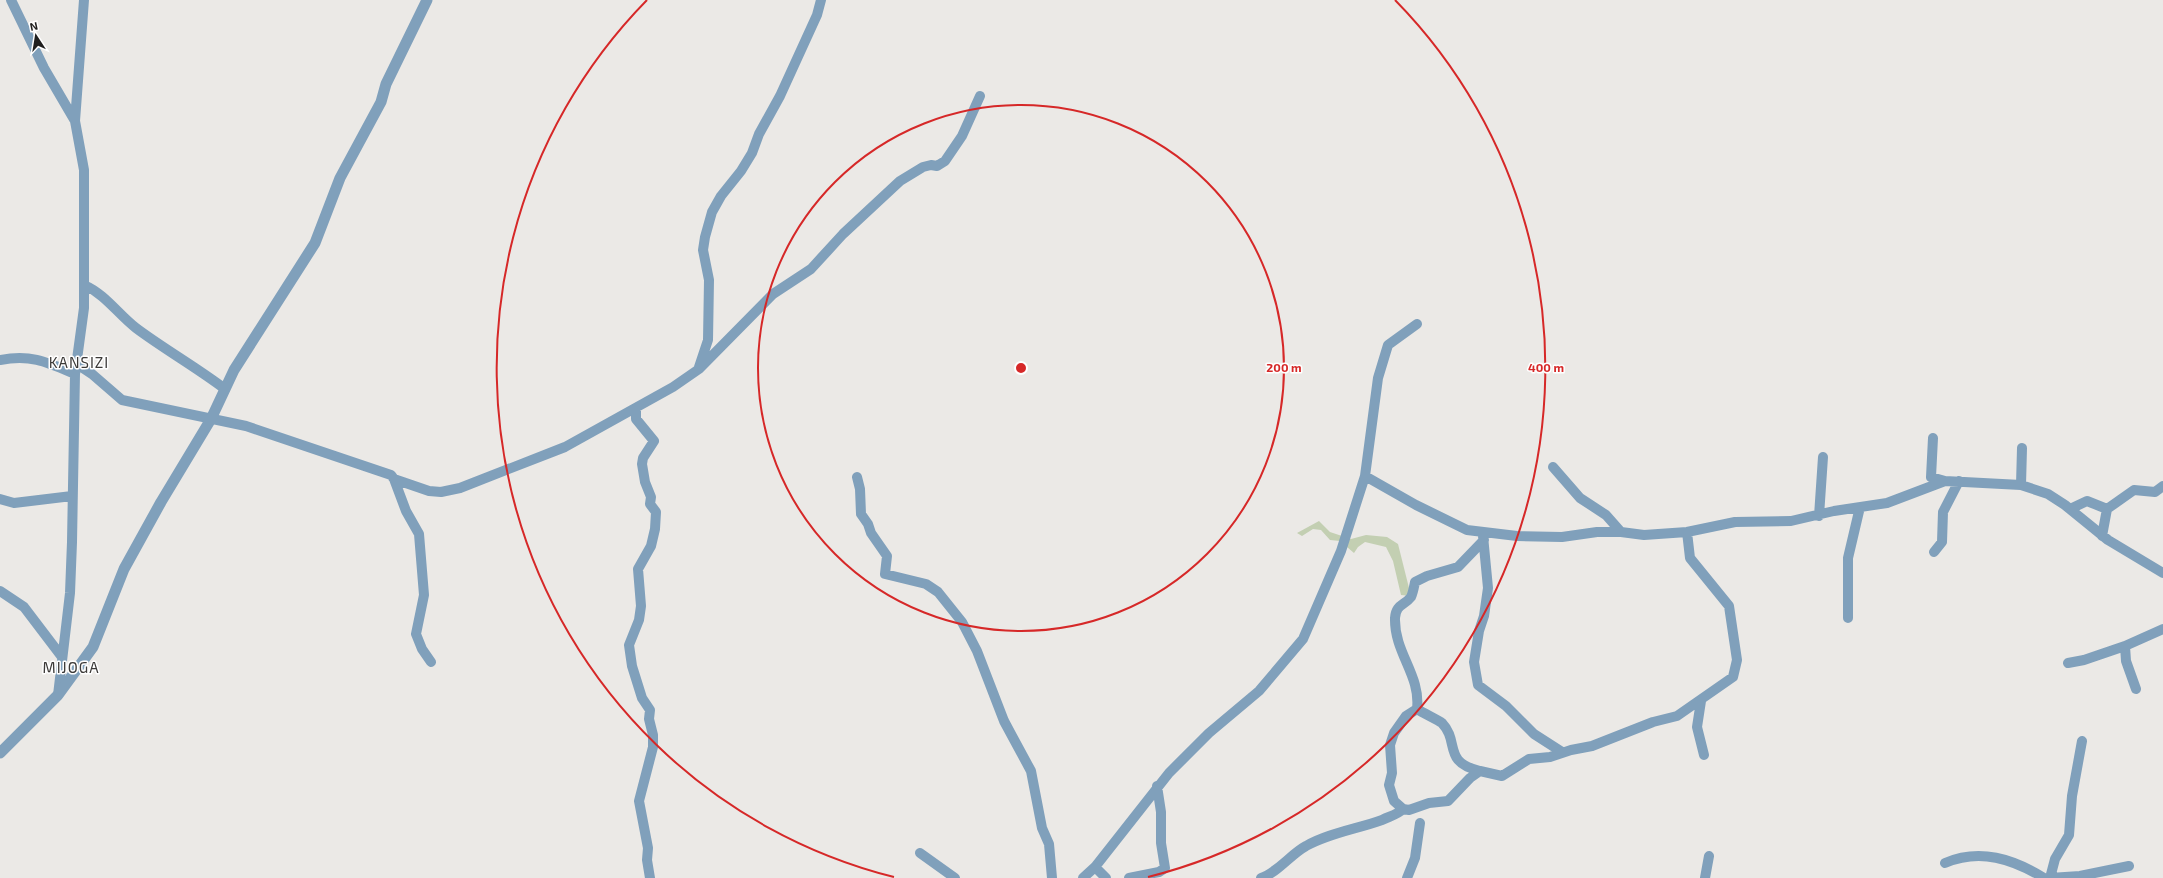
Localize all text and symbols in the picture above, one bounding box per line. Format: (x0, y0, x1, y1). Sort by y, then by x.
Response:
north arrow (16, 16, 56, 56)
text: N (29, 19, 39, 33)
district label: KANSIZI (49, 353, 109, 371)
text: 200 m (1266, 360, 1302, 374)
text: 400 m (1528, 360, 1564, 374)
centre of rings (1014, 361, 1028, 375)
district label: MIJOGA (43, 658, 99, 676)

